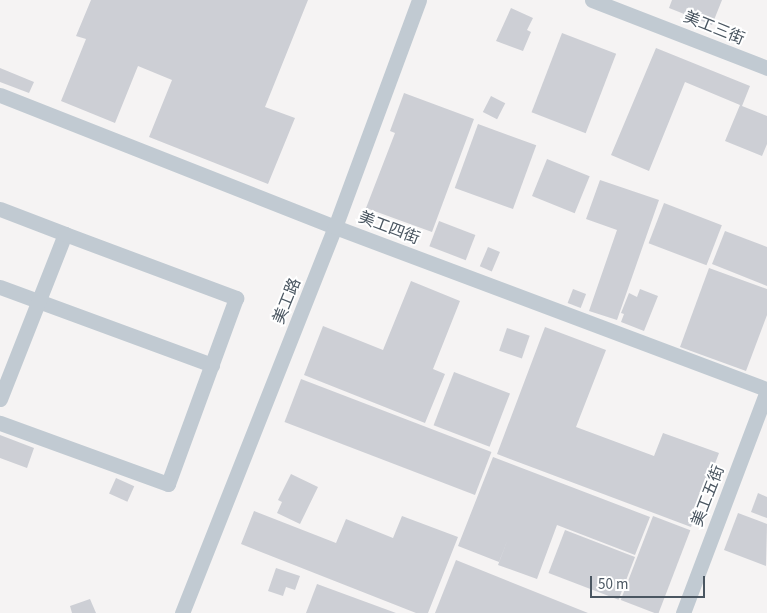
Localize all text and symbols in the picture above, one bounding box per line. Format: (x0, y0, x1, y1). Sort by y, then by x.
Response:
street label: 美工三街 (681, 7, 747, 49)
street label: 美工四街 (356, 208, 422, 248)
street label: 美工路 (269, 275, 305, 327)
street label: 美工五街 (688, 463, 728, 529)
scale bar (592, 566, 707, 598)
text: 50 m (598, 574, 628, 595)

